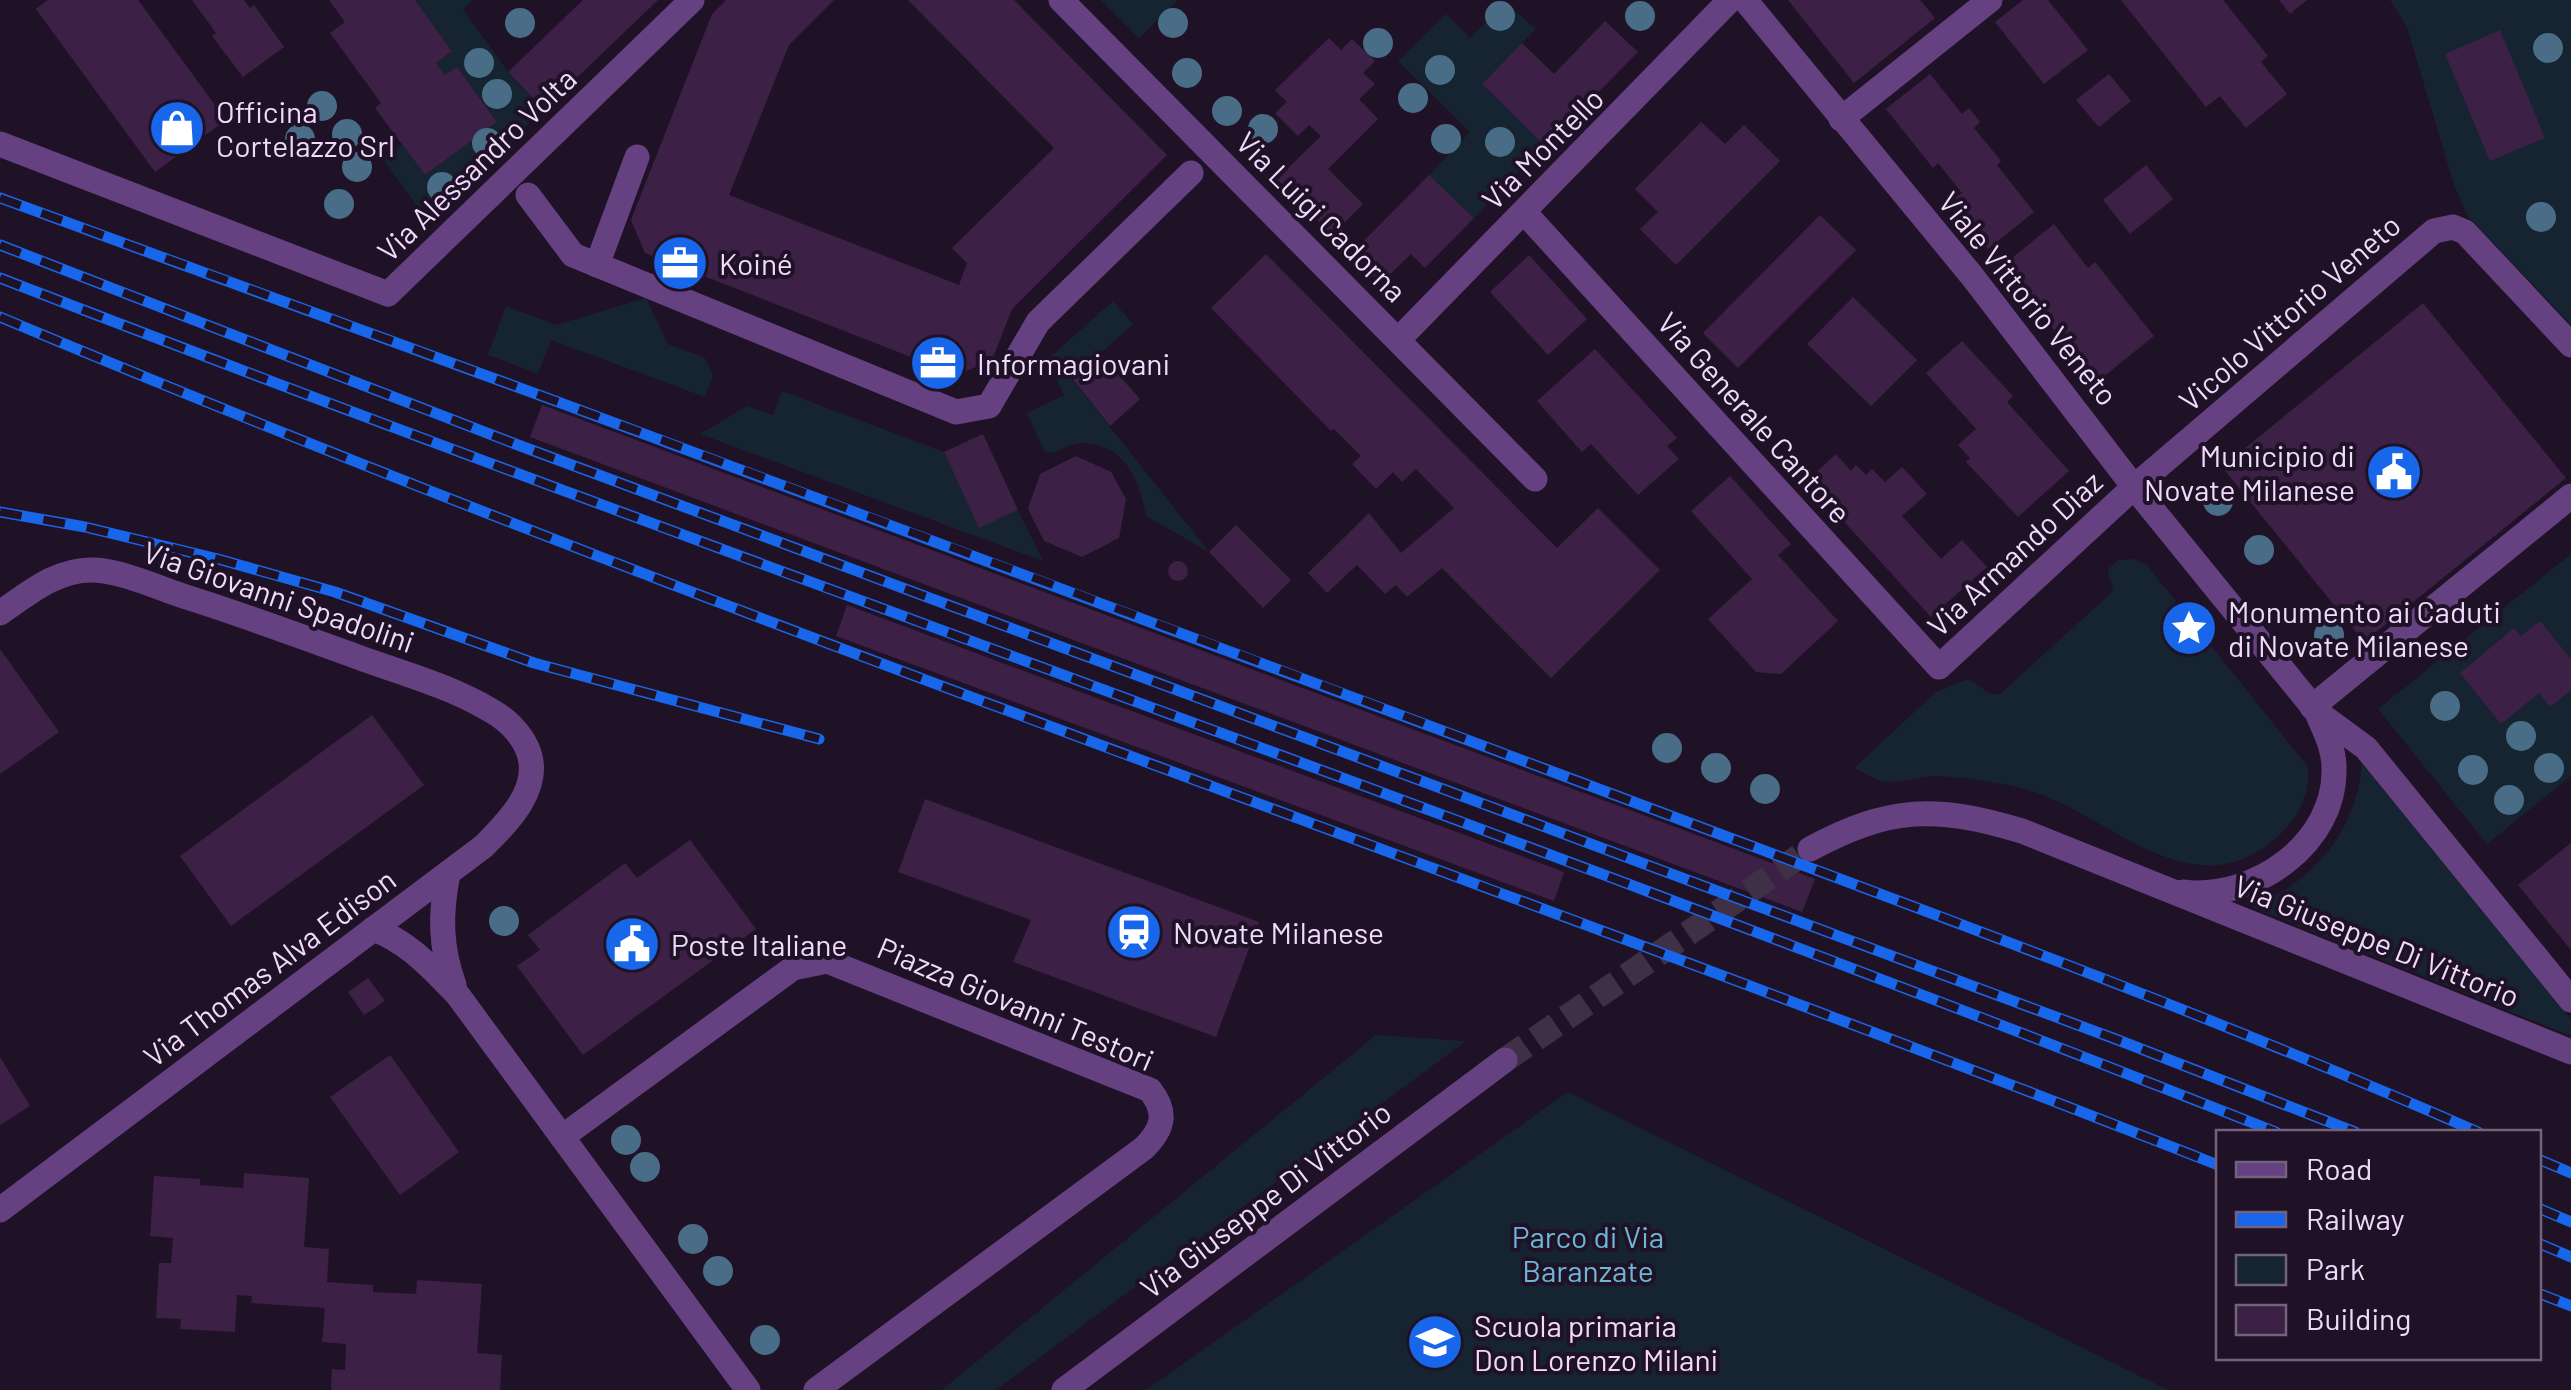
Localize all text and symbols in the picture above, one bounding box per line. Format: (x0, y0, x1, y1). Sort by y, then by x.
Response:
street label: Via Alessandro Volta (369, 60, 583, 268)
street label: Via Montello (1474, 80, 1610, 216)
place label: Officina Cortelazzo Srl (216, 93, 395, 163)
shop icon: Officina Cortelazzo Srl (147, 98, 207, 158)
street label: Via Luigi Cadorna (1230, 124, 1414, 308)
street label: Viale Vittorio Veneto (1932, 184, 2126, 412)
street label: Vicolo Vittorio Veneto (2171, 206, 2407, 418)
office icon: Koiné (650, 233, 710, 293)
place label: Koiné (719, 245, 793, 281)
street label: Via Generale Cantore (1651, 304, 1859, 530)
office icon: Informagiovani (908, 333, 968, 393)
place label: Informagiovani (977, 345, 1170, 381)
place label: Municipio di Novate Milanese (2144, 437, 2355, 507)
public building icon: Municipio di Novate Milanese (2364, 442, 2424, 502)
street label: Via Armando Diaz (1919, 463, 2109, 643)
street label: Via Giovanni Spadolini (139, 533, 419, 659)
place label: Monumento ai Caduti di Novate Milanese (2228, 593, 2501, 663)
place icon: Monumento ai Caduti di Novate Milanese (2159, 598, 2219, 658)
street label: Via Thomas Alva Edison (136, 861, 402, 1073)
street label: Via Giuseppe Di Vittorio (2229, 866, 2525, 1014)
station icon: Novate Milanese (1104, 902, 1164, 962)
public building icon: Poste Italiane (602, 914, 662, 974)
place label: Novate Milanese (1173, 914, 1384, 950)
place label: Poste Italiane (671, 926, 847, 962)
street label: Piazza Giovanni Testori (873, 929, 1159, 1077)
street label: Via Giuseppe Di Vittorio (1133, 1093, 1397, 1305)
legend (2216, 1130, 2541, 1360)
text: Road (2306, 1150, 2372, 1186)
text: Railway (2306, 1200, 2405, 1236)
park label: Parco di Via Baranzate (1512, 1218, 1664, 1288)
text: Park (2306, 1250, 2365, 1286)
text: Building (2306, 1300, 2411, 1336)
place label: Scuola primaria Don Lorenzo Milani (1474, 1307, 1718, 1377)
school or university icon: Scuola primaria Don Lorenzo Milani (1405, 1312, 1465, 1372)

